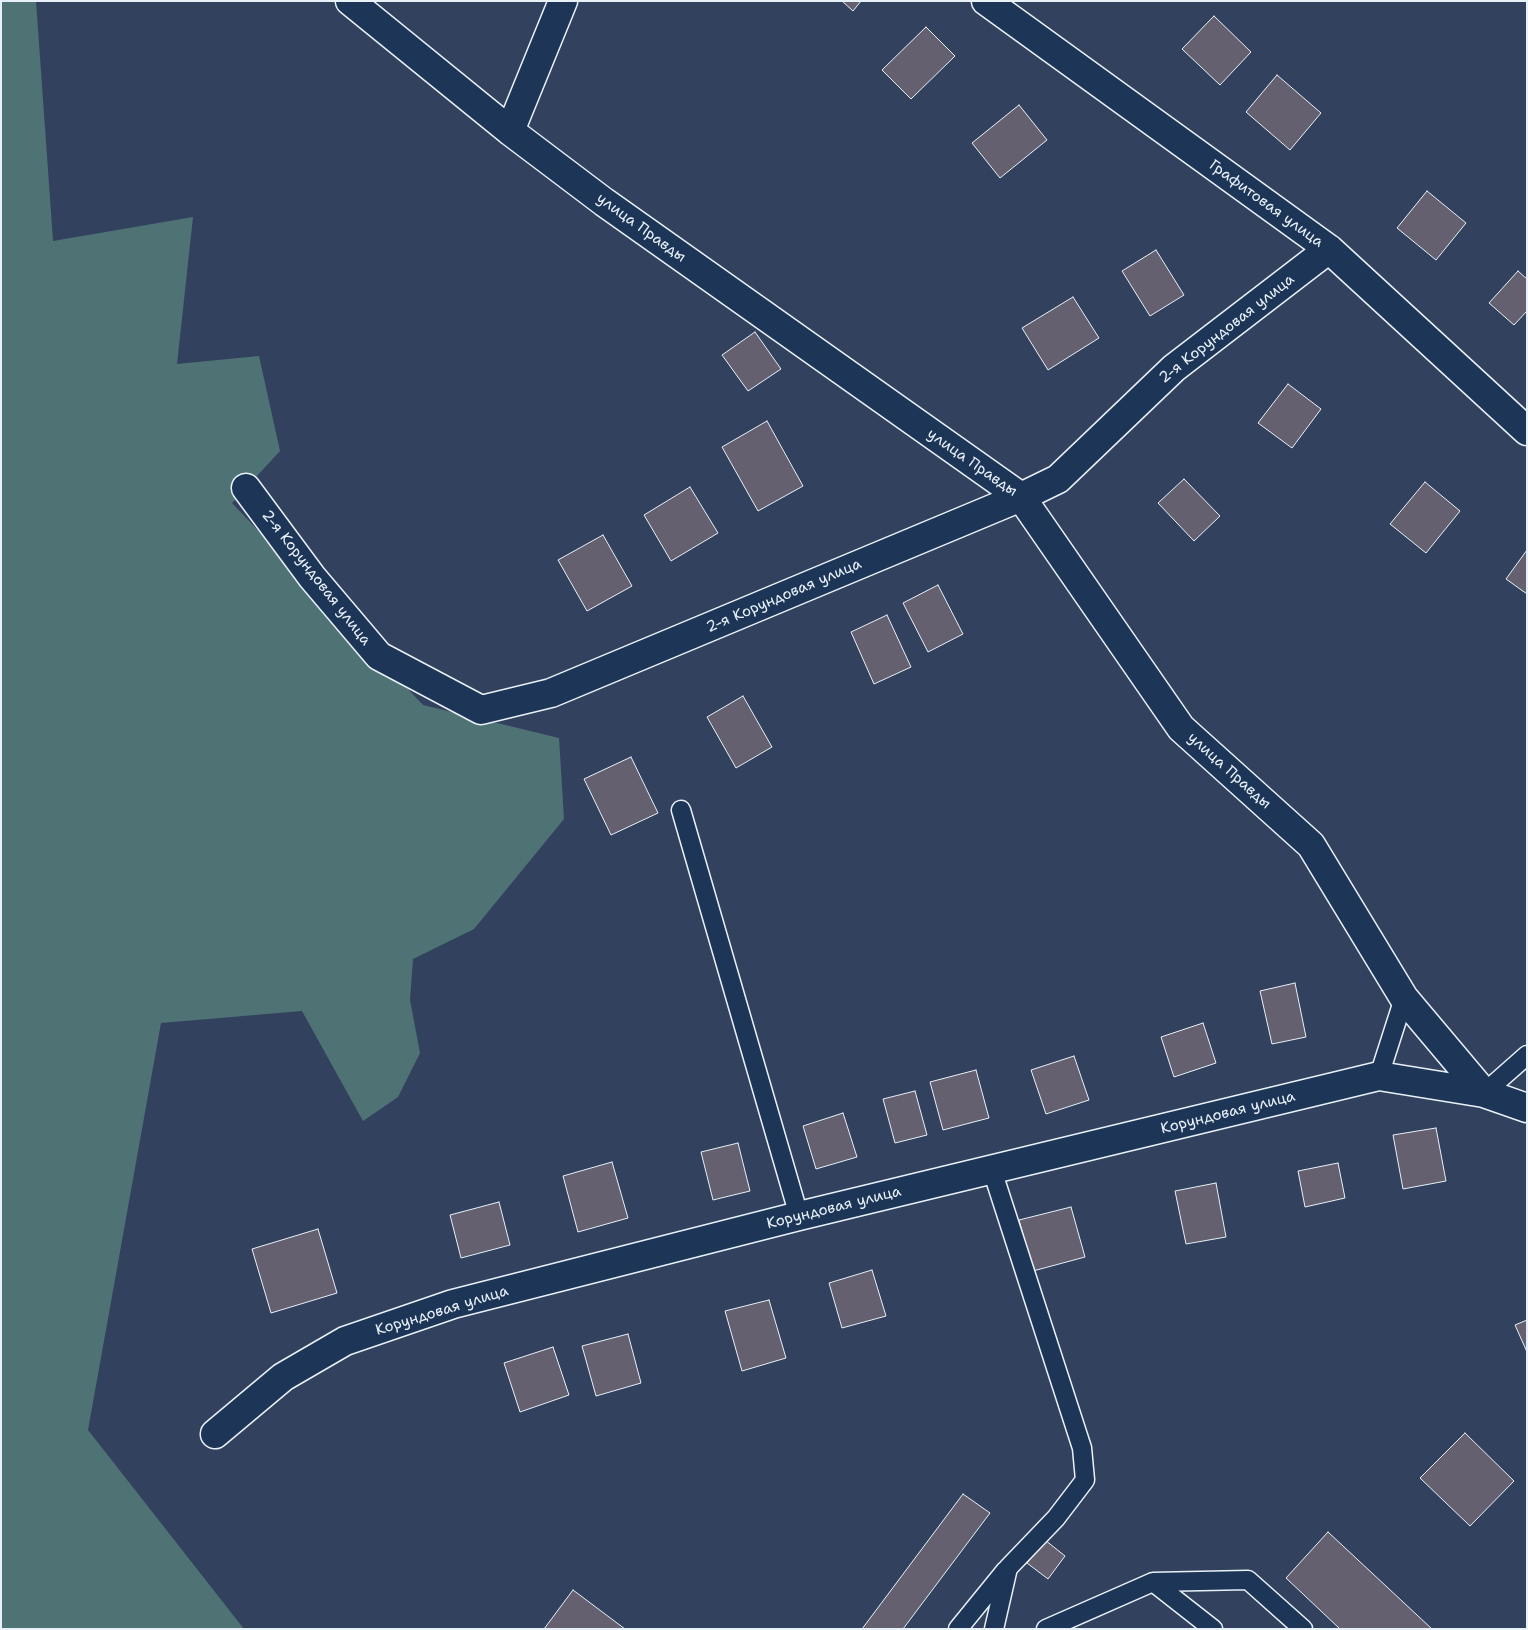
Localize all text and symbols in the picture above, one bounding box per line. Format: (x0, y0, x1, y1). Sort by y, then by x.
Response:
street label: Графитовая улица (1205, 156, 1327, 252)
street label: улица Правды (593, 190, 689, 266)
street label: 2-я Корундовая улица (1156, 271, 1298, 387)
street label: улица Правды (923, 425, 1021, 501)
street label: 2-я Корундовая улица (258, 507, 374, 649)
street label: 2-я Корундовая улица (704, 555, 864, 637)
street label: улица Правды (1184, 729, 1274, 813)
street label: Корундовая улица (1159, 1088, 1297, 1138)
street label: Корундовая улица (765, 1183, 903, 1233)
street label: Корундовая улица (373, 1282, 511, 1340)

